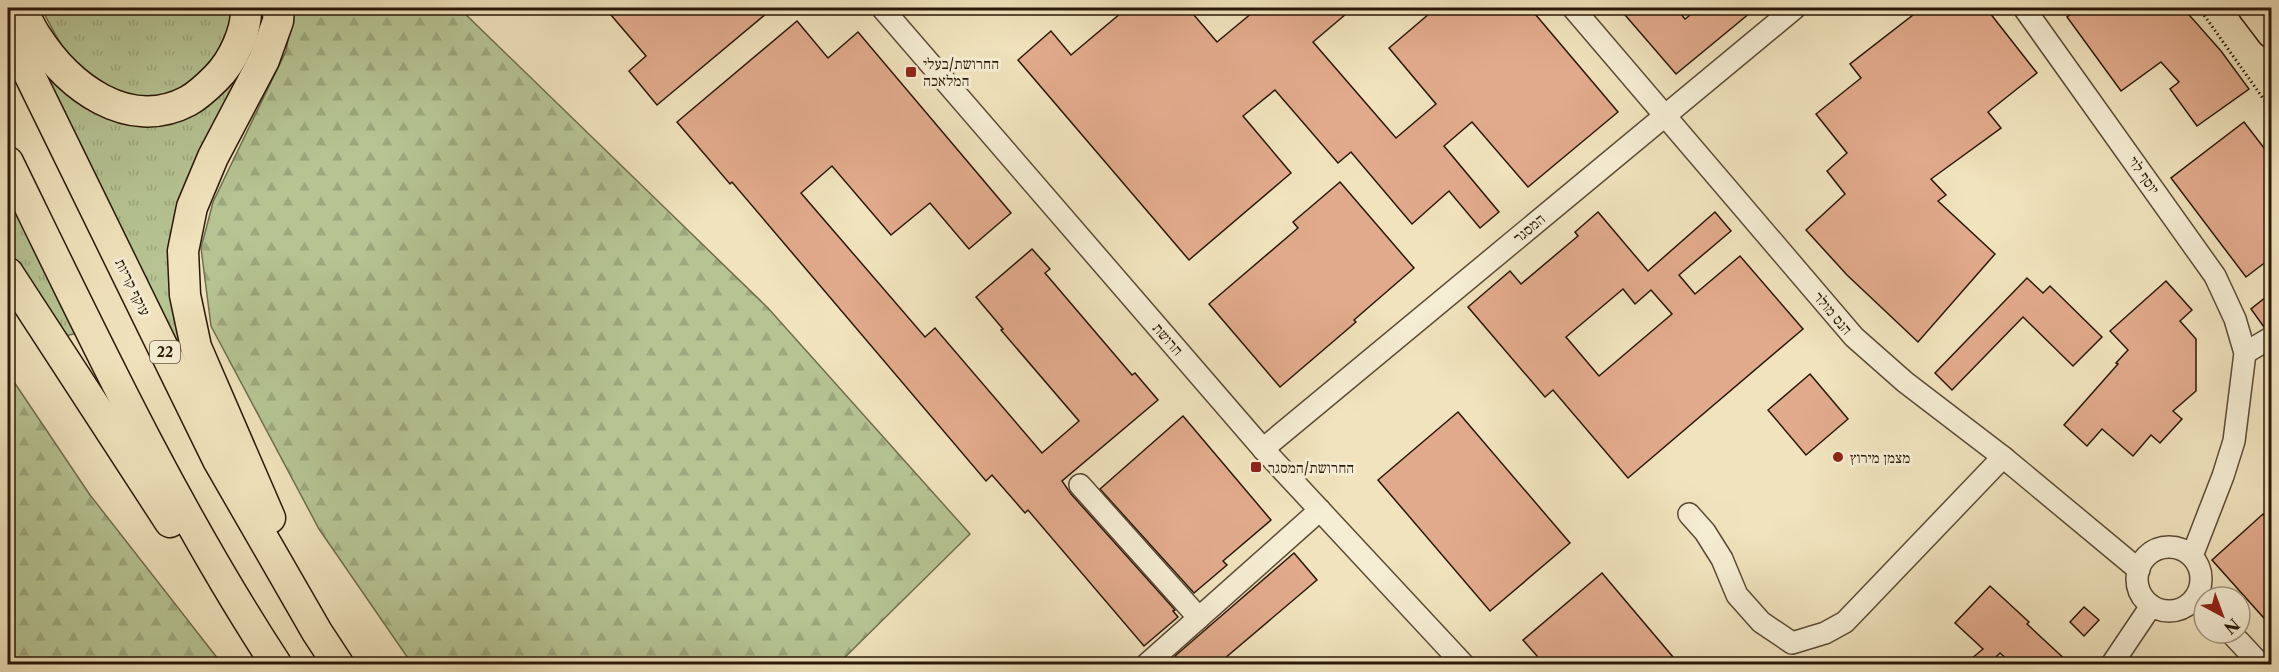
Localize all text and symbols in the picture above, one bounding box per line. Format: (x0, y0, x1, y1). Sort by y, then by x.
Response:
place label: החרושת/בעלי המלאכה (923, 54, 999, 90)
marker: החרושת/בעלי המלאכה (904, 65, 918, 79)
street label: יוסף לוי (2124, 152, 2164, 198)
street label: המסגר (1509, 209, 1549, 247)
street label: עוקף קריות (111, 255, 155, 319)
street label: הנס מולר (1809, 288, 1857, 338)
street label: חרושת (1149, 319, 1187, 359)
road number: 22 (150, 341, 180, 363)
place label: מצמן מירוץ (1850, 448, 1910, 467)
marker: מצמן מירוץ (1831, 450, 1845, 464)
place label: החרושת/המסגר (1268, 458, 1354, 477)
marker: החרושת/המסגר (1249, 460, 1263, 474)
north arrow (2192, 585, 2252, 645)
text: N (2220, 614, 2244, 638)

